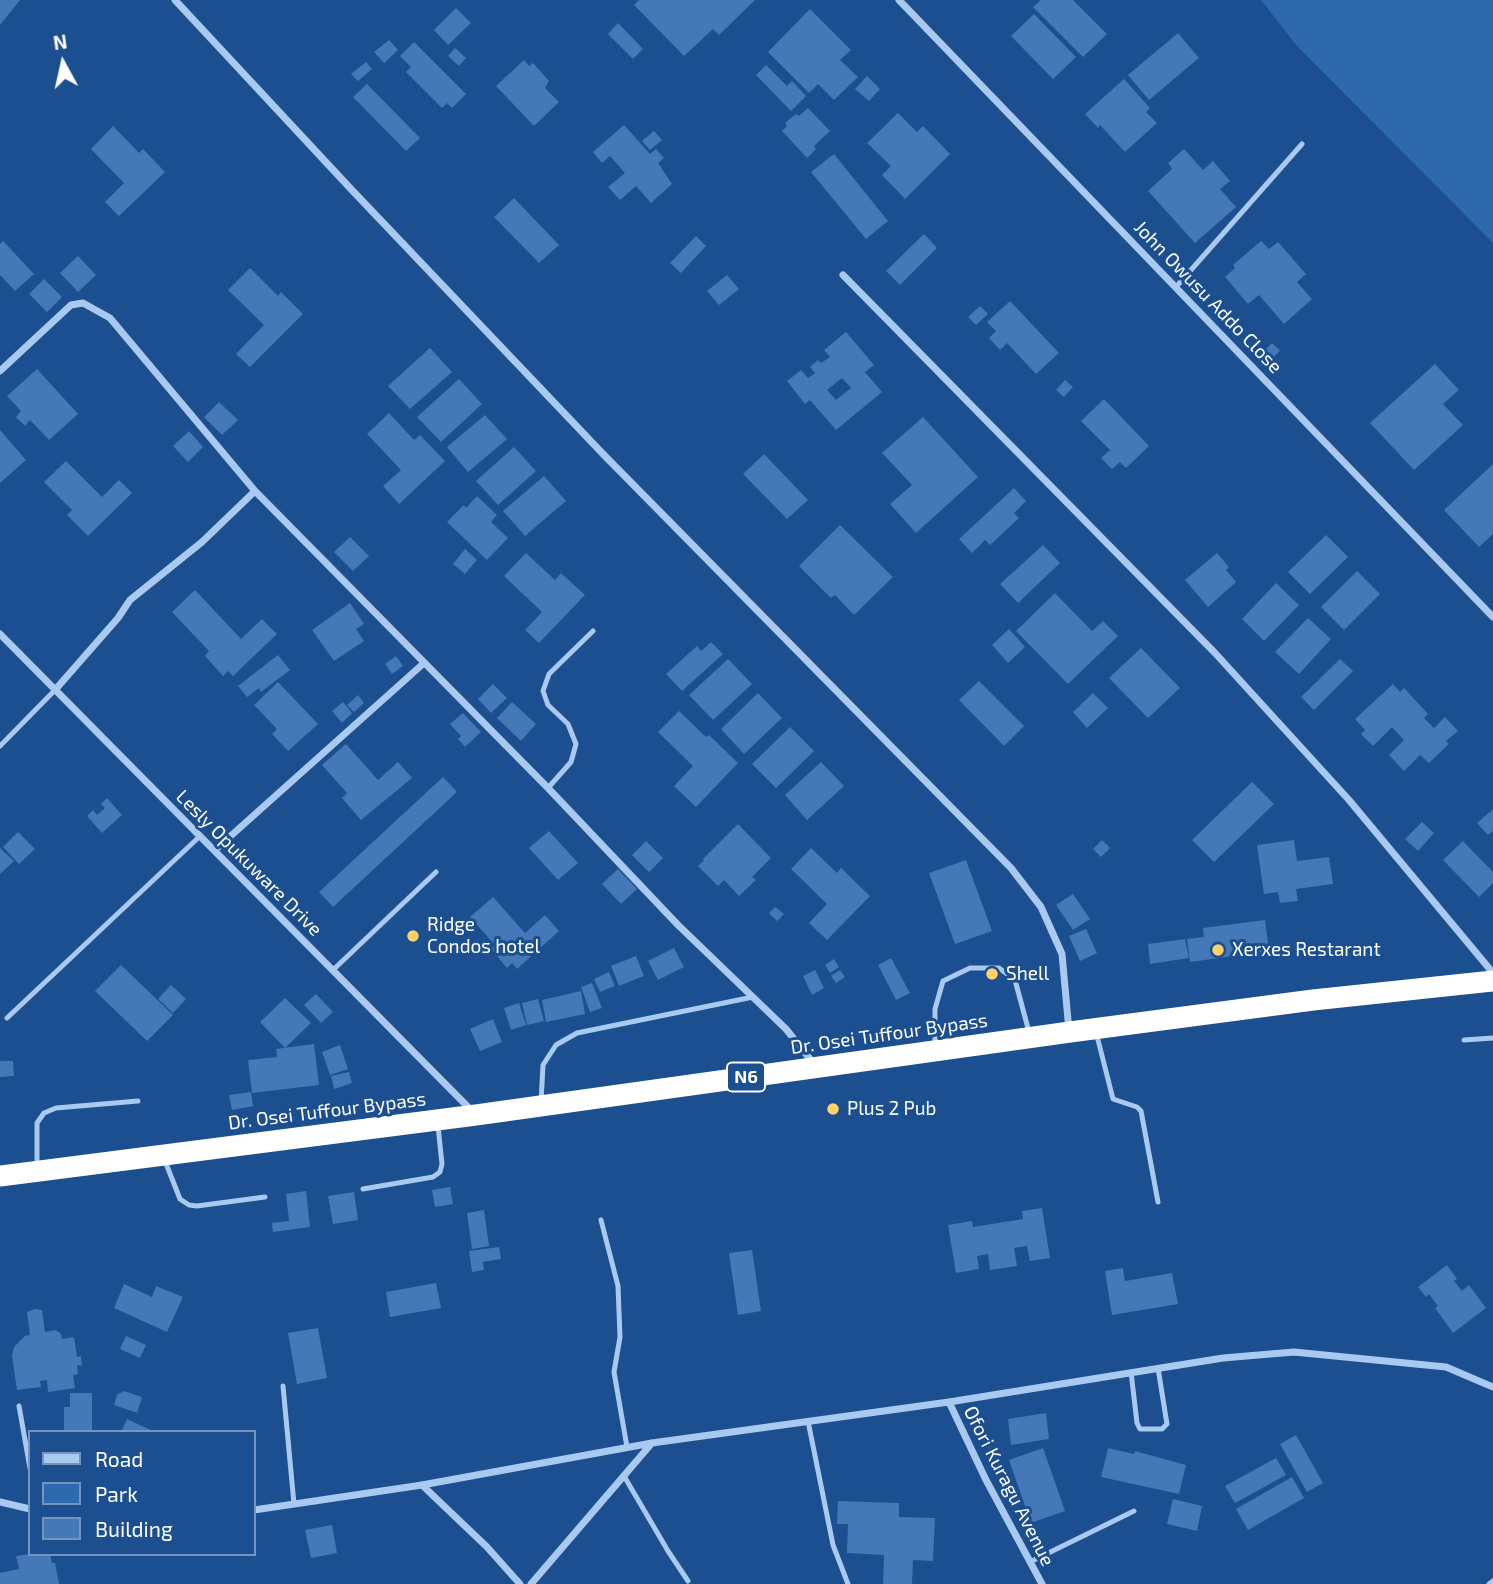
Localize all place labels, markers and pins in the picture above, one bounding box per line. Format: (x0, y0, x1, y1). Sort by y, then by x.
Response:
place label: Ridge Condos hotel (427, 914, 540, 958)
marker: Ridge Condos hotel (405, 928, 421, 944)
place label: Xerxes Restarant (1232, 939, 1381, 961)
marker: Xerxes Restarant (1210, 942, 1226, 958)
place label: Shell (1006, 963, 1049, 985)
marker: Shell (984, 966, 1000, 982)
place label: Plus 2 Pub (847, 1098, 936, 1120)
marker: Plus 2 Pub (825, 1101, 841, 1117)

